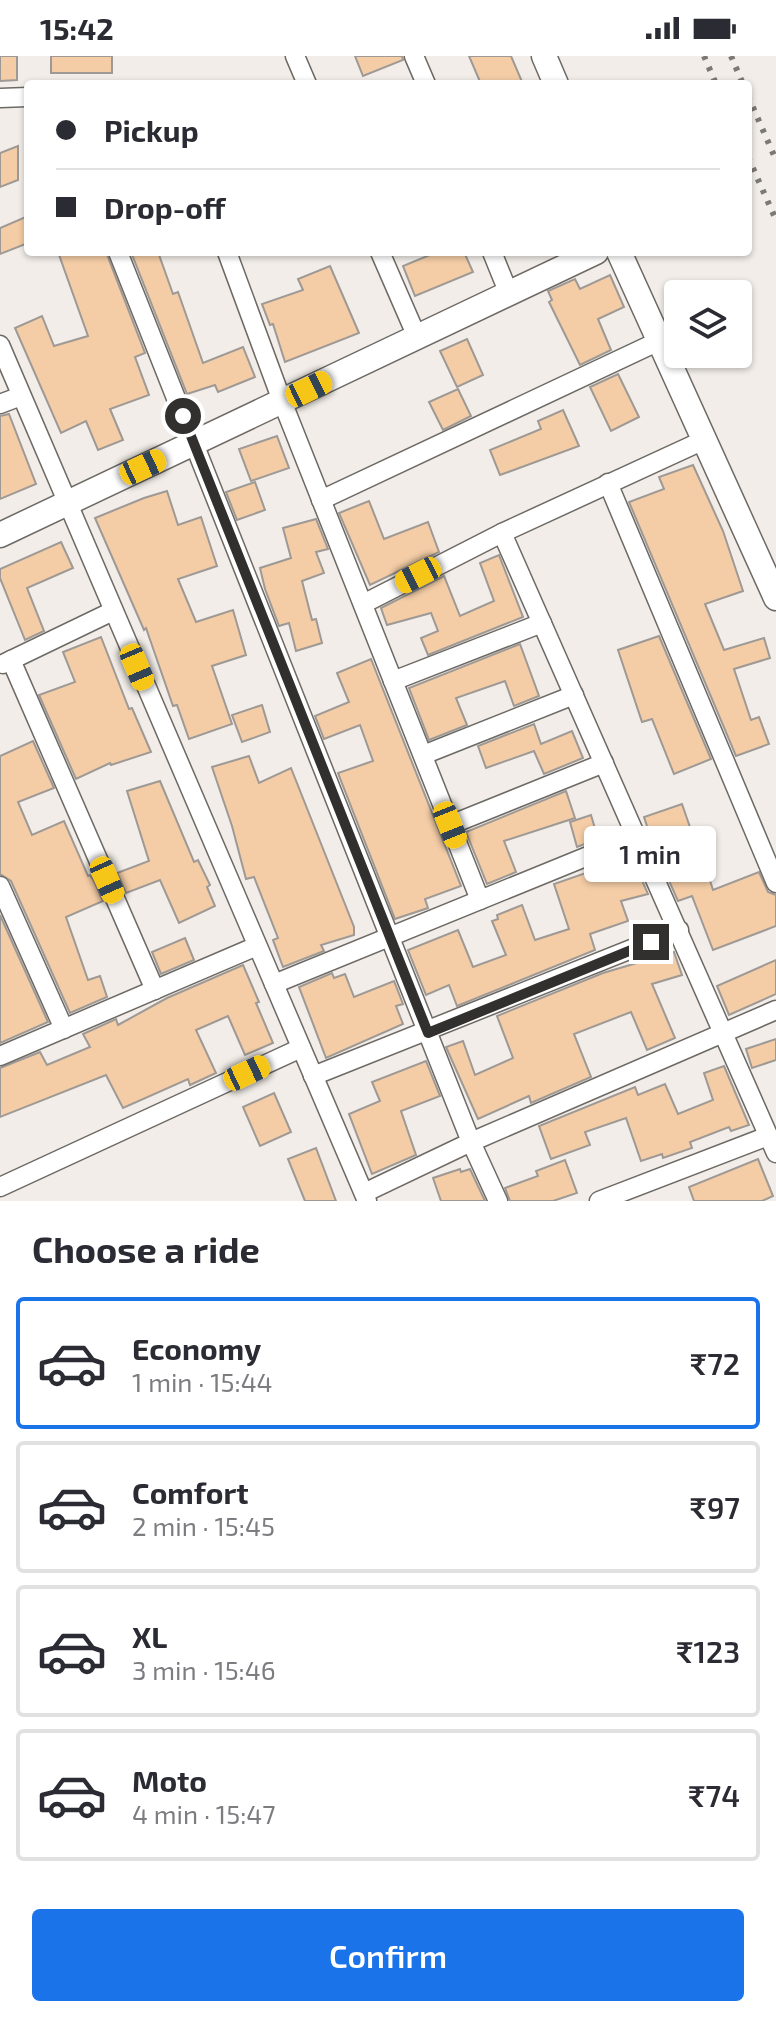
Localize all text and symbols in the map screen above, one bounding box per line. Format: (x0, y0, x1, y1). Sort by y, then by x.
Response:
text: 15:42 (40, 10, 114, 46)
text: Pickup (104, 112, 199, 148)
text: Drop-off (104, 189, 226, 225)
map controls (664, 280, 752, 368)
button: layers (664, 280, 752, 368)
car (282, 368, 336, 410)
route start (165, 398, 201, 434)
car (116, 446, 170, 488)
car (391, 553, 445, 597)
car (117, 640, 157, 694)
car (430, 798, 470, 852)
callout: 1 min (585, 826, 717, 882)
text: 1 min (619, 838, 681, 869)
car (86, 853, 128, 907)
route end (633, 924, 669, 960)
car (220, 1052, 274, 1094)
text: Choose a ride (32, 1227, 260, 1270)
icon: car (36, 1327, 108, 1399)
text: Economy (132, 1330, 261, 1366)
text: ₹72 (690, 1345, 740, 1381)
text: 1 min · 15:44 (132, 1366, 273, 1397)
icon: car (36, 1471, 108, 1543)
text: Comfort (132, 1474, 249, 1510)
text: ₹97 (689, 1489, 740, 1525)
text: 2 min · 15:45 (132, 1510, 275, 1541)
icon: car (36, 1615, 108, 1687)
text: XL (132, 1618, 167, 1654)
text: ₹123 (676, 1633, 740, 1669)
text: 3 min · 15:46 (132, 1654, 276, 1685)
icon: car (36, 1759, 108, 1831)
text: Moto (132, 1762, 207, 1798)
text: ₹74 (688, 1777, 740, 1813)
text: 4 min · 15:47 (132, 1798, 276, 1829)
button: Confirm (32, 1909, 744, 2001)

